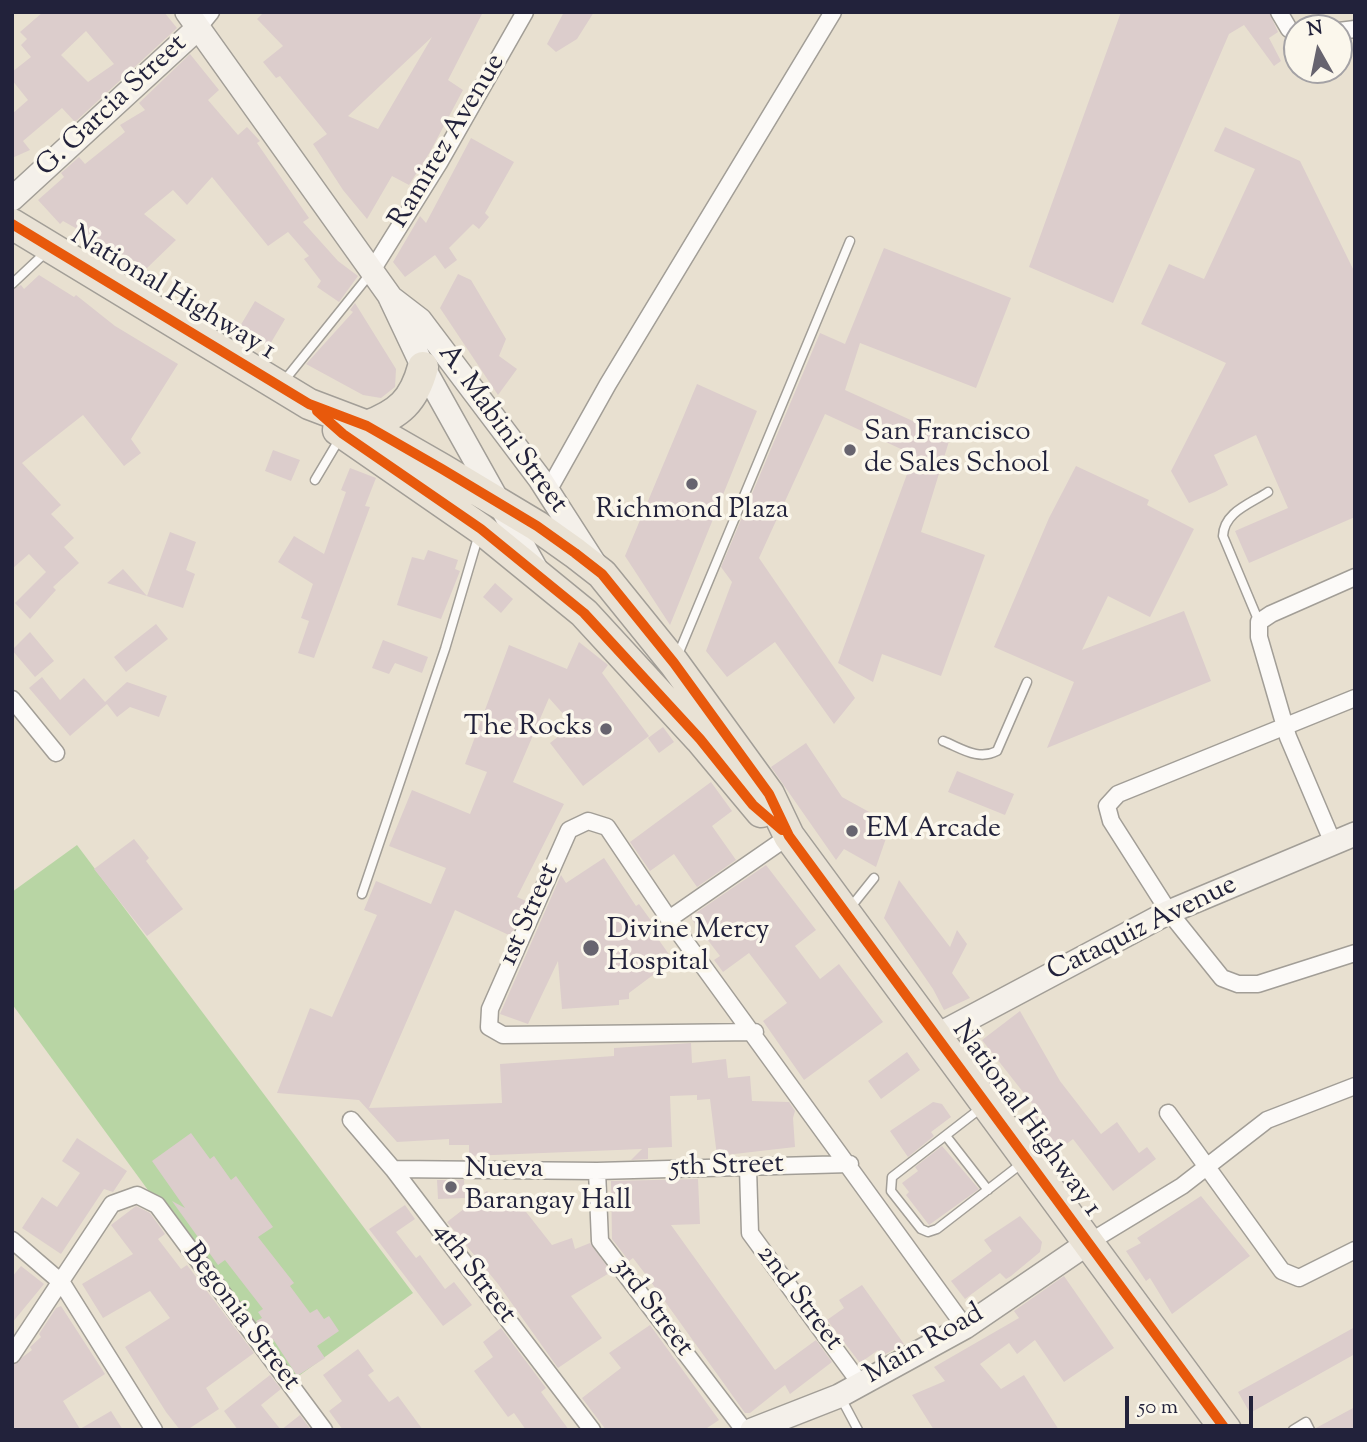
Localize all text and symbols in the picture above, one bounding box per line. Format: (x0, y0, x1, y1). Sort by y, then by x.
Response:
north arrow (1283, 14, 1353, 84)
text: N (1305, 15, 1325, 44)
street label: G. Garcia Street (31, 29, 195, 185)
street label: Ramirez Avenue (384, 49, 514, 235)
street label: National Highway 1 (63, 220, 281, 370)
street label: A. Mabini Street (429, 339, 573, 521)
place label: San Francisco de Sales School (864, 417, 1049, 483)
marker: San Francisco de Sales School (842, 442, 858, 458)
marker: Richmond Plaza (684, 476, 700, 492)
place label: Richmond Plaza (595, 495, 789, 529)
place label: The Rocks (464, 712, 592, 746)
marker: The Rocks (598, 721, 614, 737)
place label: EM Arcade (866, 814, 1001, 848)
marker: EM Arcade (844, 823, 860, 839)
street label: 1st Street (494, 859, 568, 971)
street label: Cataquiz Avenue (1043, 870, 1243, 990)
place label: Divine Mercy Hospital (607, 915, 770, 981)
marker: Divine Mercy Hospital (581, 938, 601, 958)
street label: National Highway 1 (943, 1016, 1107, 1224)
street label: 5th Street (670, 1149, 784, 1187)
place label: Nueva Barangay Hall (465, 1154, 632, 1220)
marker: Nueva Barangay Hall (443, 1179, 459, 1195)
street label: 4th Street (424, 1217, 522, 1331)
street label: Begonia Street (174, 1238, 306, 1398)
street label: 2nd Street (747, 1240, 849, 1358)
street label: 3rd Street (603, 1252, 699, 1364)
street label: Main Road (859, 1298, 991, 1394)
scale bar (1129, 1382, 1257, 1426)
text: 50 m (1138, 1393, 1178, 1423)

